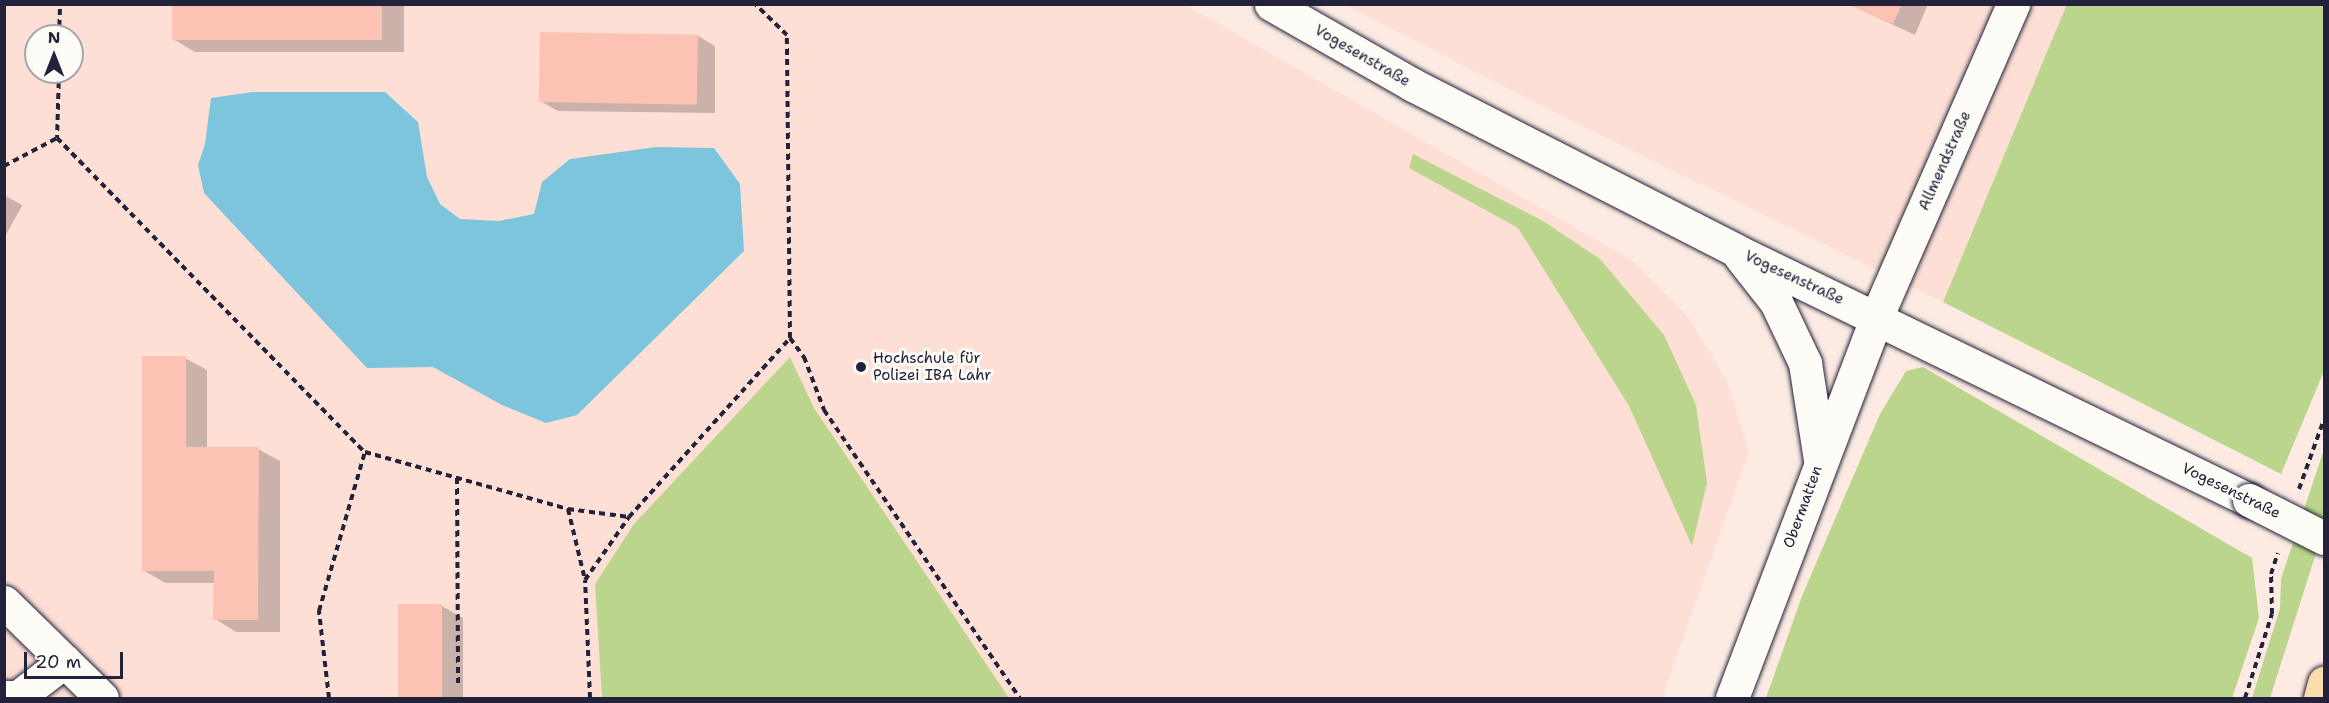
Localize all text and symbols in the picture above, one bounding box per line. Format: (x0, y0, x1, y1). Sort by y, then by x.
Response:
street label: Vogesenstraße (1311, 21, 1413, 91)
north arrow (24, 24, 84, 84)
text: N (48, 27, 60, 48)
street label: Allmendstraße (1915, 109, 1975, 213)
street label: Vogesenstraße (1742, 247, 1846, 309)
place label: Hochschule für Polizei IBA Lahr (873, 349, 991, 384)
marker: Hochschule für Polizei IBA Lahr (854, 360, 868, 374)
street label: Vogesenstraße (2179, 459, 2283, 523)
street label: Obermatten (1780, 463, 1826, 551)
scale bar (27, 640, 126, 678)
text: 20 m (35, 650, 81, 674)

